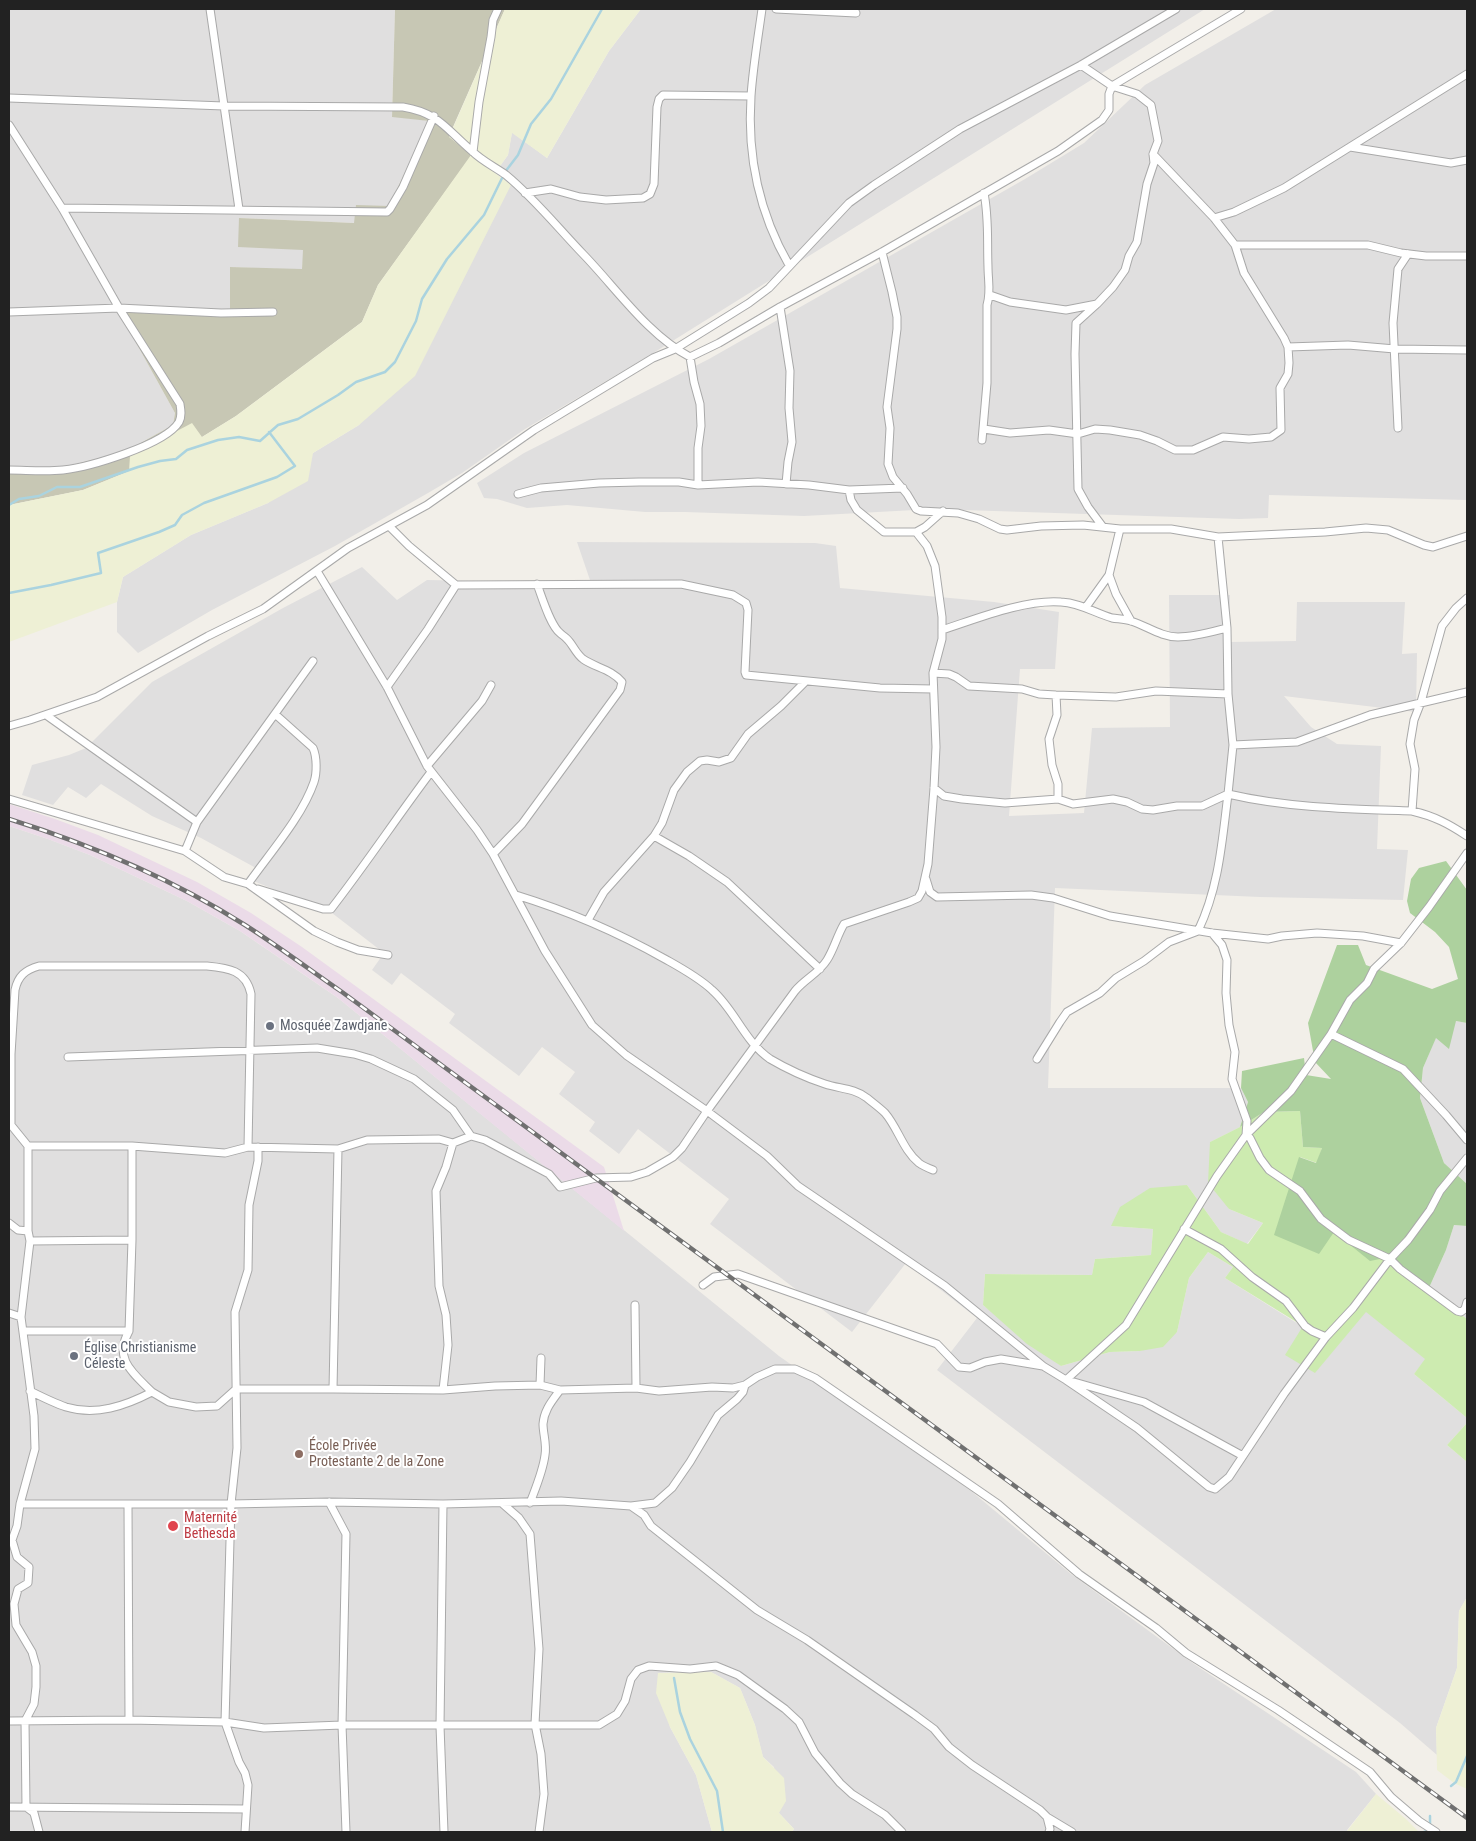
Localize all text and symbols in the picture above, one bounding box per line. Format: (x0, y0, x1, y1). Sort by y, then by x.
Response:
place label: Mosquée Zawdjane (280, 1018, 387, 1034)
marker: Mosquée Zawdjane (264, 1020, 276, 1032)
place label: Église Christianisme Céleste (84, 1340, 196, 1372)
marker: Église Christianisme Céleste (68, 1350, 80, 1362)
place label: École Privée Protestante 2 de la Zone (309, 1438, 444, 1470)
marker: École Privée Protestante 2 de la Zone (293, 1448, 305, 1460)
place label: Maternité Bethesda (184, 1510, 237, 1542)
marker: Maternité Bethesda (166, 1519, 180, 1533)

